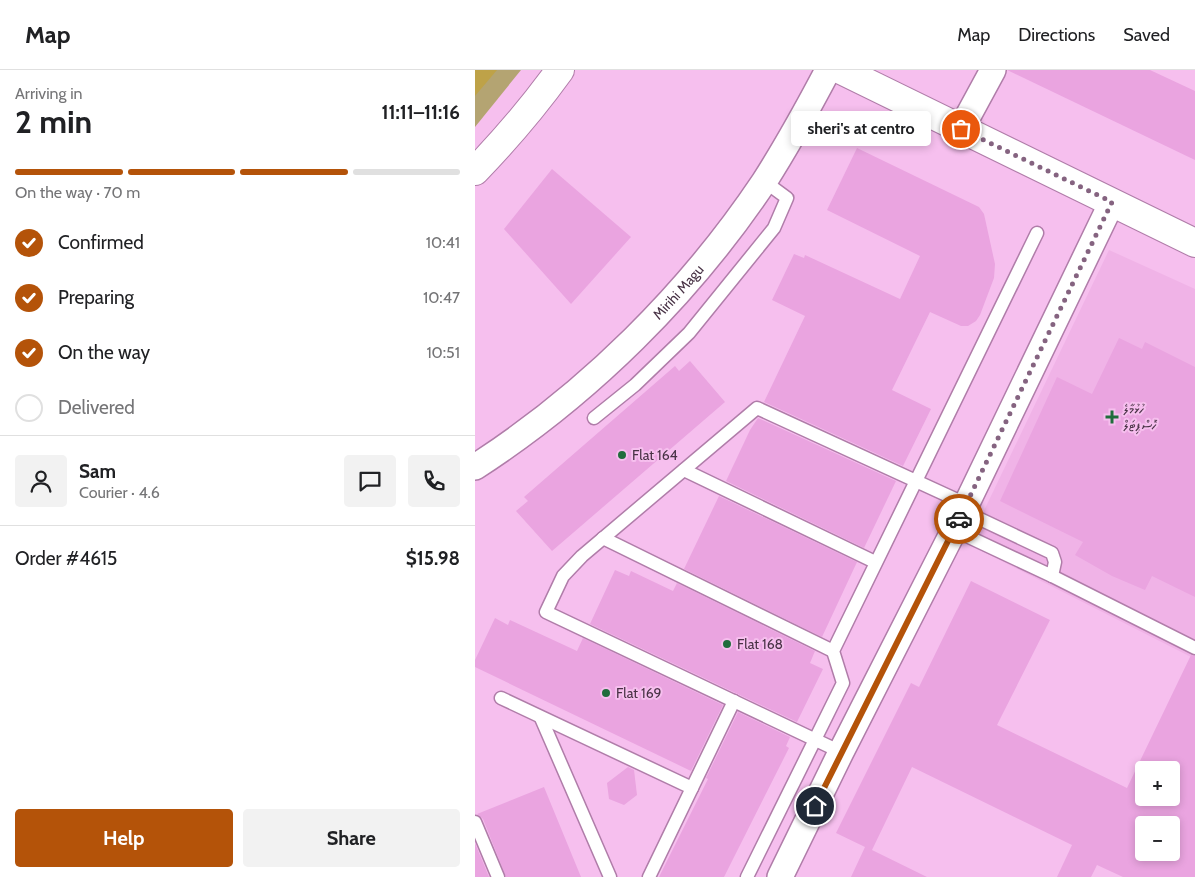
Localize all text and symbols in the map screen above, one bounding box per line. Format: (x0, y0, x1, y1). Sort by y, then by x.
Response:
text: Map (25, 20, 71, 49)
text: Map (957, 24, 990, 46)
text: Directions (1018, 24, 1095, 46)
text: Saved (1123, 24, 1170, 46)
text: Arriving in (15, 84, 82, 103)
text: 11:11–11:16 (382, 101, 460, 124)
text: 2 min (15, 102, 92, 141)
pin (940, 108, 982, 150)
callout: sheri's at centro (791, 112, 931, 146)
icon: bag (947, 115, 975, 143)
text: sheri's at centro (807, 119, 915, 138)
text: On the way · 70 m (15, 183, 140, 202)
icon: check (15, 229, 43, 257)
text: Confirmed (58, 231, 144, 254)
text: 10:41 (426, 233, 460, 252)
street label: Mirihi Magu (649, 261, 707, 323)
icon: check (15, 284, 43, 312)
text: Preparing (58, 286, 134, 309)
text: 10:47 (423, 288, 460, 307)
icon: check (15, 339, 43, 367)
text: On the way (58, 341, 150, 364)
text: 10:51 (426, 343, 460, 362)
text: Delivered (58, 396, 135, 419)
place label: ހުޅުމާލެ ހޮސްޕިޓަލް (1123, 400, 1158, 435)
marker: ހުޅުމާލެ ހޮސްޕިޓަލް (1105, 410, 1119, 424)
place label: Flat 164 (632, 446, 678, 464)
marker: Flat 164 (616, 449, 628, 461)
button: person (15, 455, 67, 507)
button: chat (344, 455, 396, 507)
button: phone (408, 455, 460, 507)
text: Sam (79, 460, 116, 483)
text: Courier · 4.6 (79, 483, 160, 502)
courier (934, 494, 984, 544)
icon: car (945, 505, 973, 533)
text: Order #4615 (15, 547, 117, 570)
text: $15.98 (406, 547, 460, 570)
place label: Flat 168 (737, 635, 783, 653)
marker: Flat 168 (721, 638, 733, 650)
place label: Flat 169 (616, 684, 662, 702)
marker: Flat 169 (600, 687, 612, 699)
map controls (1135, 761, 1180, 861)
button: + (1135, 761, 1180, 806)
pin (794, 785, 836, 827)
icon: home (801, 792, 829, 820)
button: Help (15, 809, 233, 867)
button: Share (243, 809, 460, 867)
button: − (1135, 816, 1180, 861)

